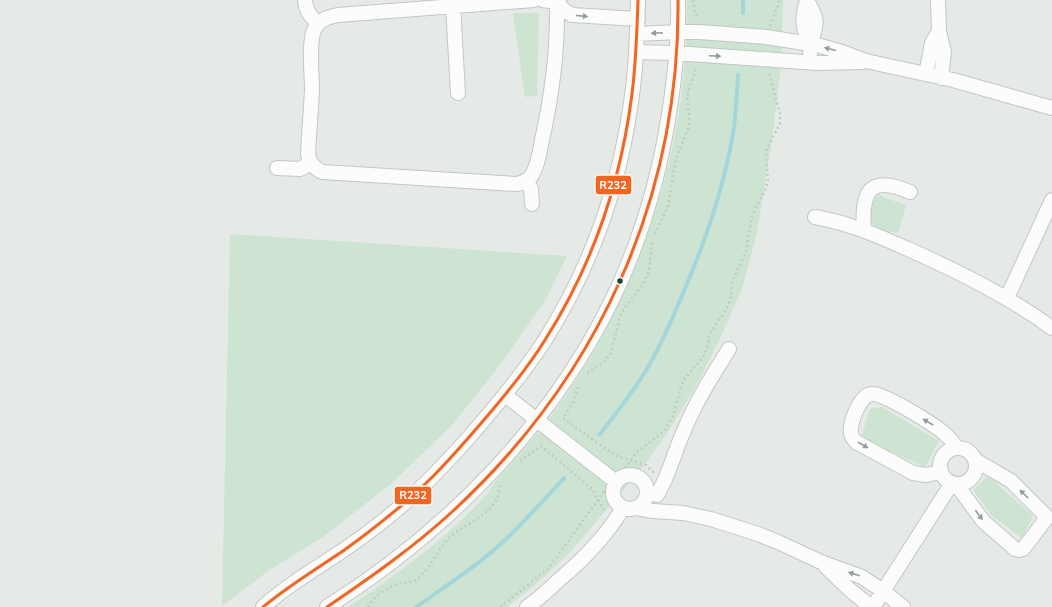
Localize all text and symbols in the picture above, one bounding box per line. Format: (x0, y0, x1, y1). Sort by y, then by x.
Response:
one-way arrow (576, 13, 588, 19)
one-way arrow (650, 30, 663, 36)
one-way arrow (823, 45, 836, 51)
one-way arrow (709, 53, 721, 60)
line badge: R232 (595, 175, 632, 195)
text: R232 (599, 178, 627, 192)
unlabelled marker (615, 276, 625, 286)
one-way arrow (922, 419, 934, 426)
one-way arrow (857, 442, 869, 449)
line badge: R232 (394, 486, 432, 505)
text: R232 (399, 488, 427, 502)
one-way arrow (1019, 489, 1029, 499)
one-way arrow (975, 510, 983, 520)
one-way arrow (847, 571, 859, 577)

